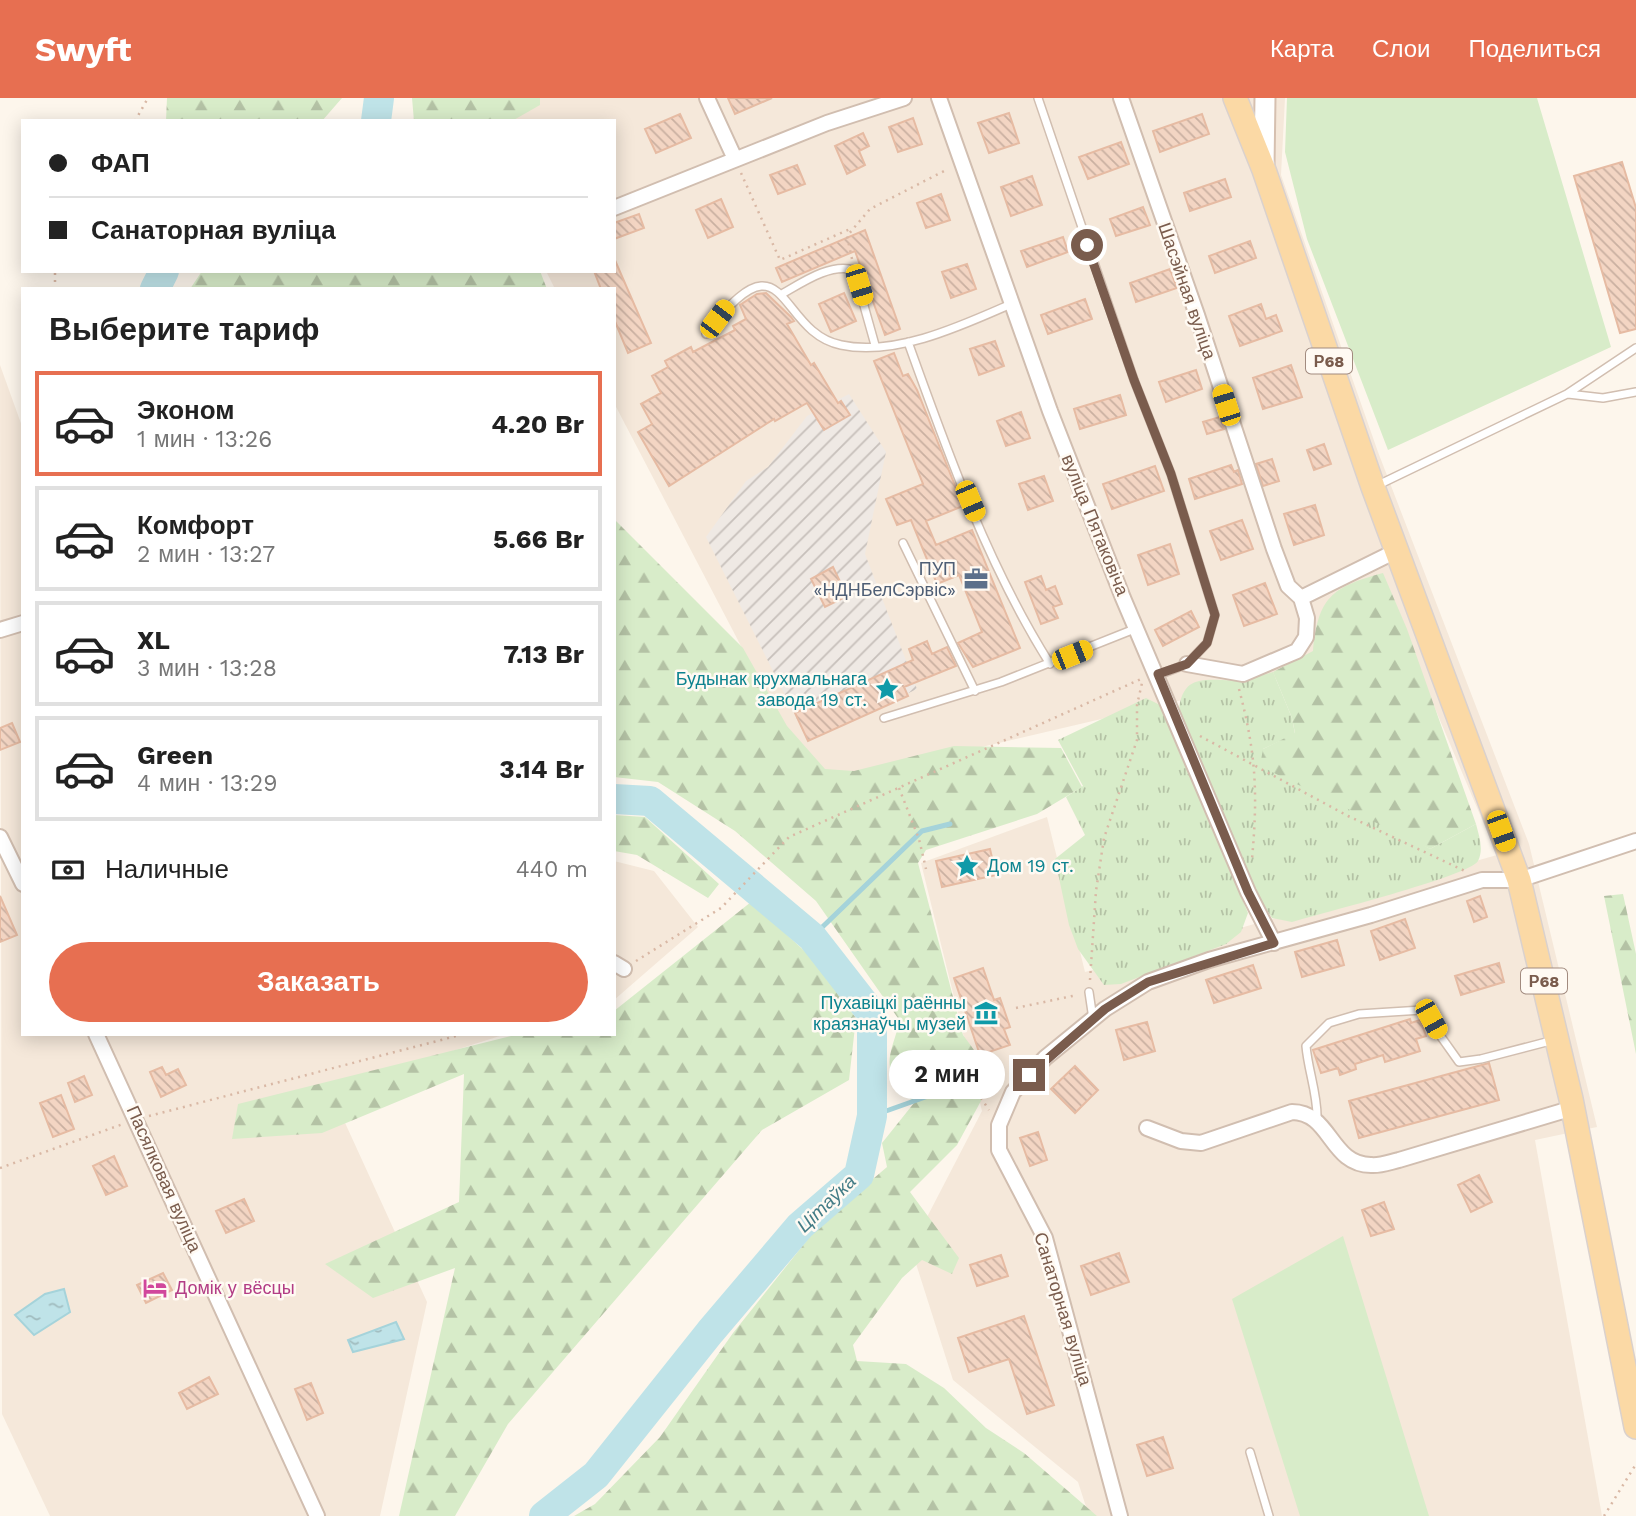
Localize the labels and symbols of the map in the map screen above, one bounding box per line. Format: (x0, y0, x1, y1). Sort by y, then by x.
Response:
street label: Шасэйная вуліца (1154, 220, 1221, 363)
route start (1071, 229, 1103, 261)
car (843, 262, 876, 308)
car (696, 296, 739, 342)
road number: Р68 (1306, 348, 1352, 374)
car (1210, 382, 1243, 428)
street label: вуліца Пятаковіча (1058, 451, 1134, 599)
car (953, 478, 988, 524)
place label: ПУП «НДНБелСэрвіс» (814, 558, 956, 600)
office icon: ПУП «НДНБелСэрвіс» (962, 565, 990, 593)
car (1049, 637, 1096, 673)
place label: Будынак крухмальнага завода 19 ст. (676, 668, 868, 710)
place icon: Будынак крухмальнага завода 19 ст. (873, 675, 901, 703)
car (1484, 808, 1519, 854)
place icon: Дом 19 ст. (953, 852, 981, 880)
place label: Дом 19 ст. (987, 855, 1074, 876)
road number: Р68 (1521, 968, 1567, 994)
place label: Пухавіцкі раённы краязнаўчы музей (813, 992, 966, 1034)
car (1412, 996, 1451, 1042)
museum icon: Пухавіцкі раённы краязнаўчы музей (972, 999, 1000, 1027)
callout: 2 мин (889, 1051, 1004, 1100)
route end (1013, 1059, 1045, 1091)
street label: Пасялковая вуліца (123, 1102, 207, 1256)
water label: Цітаўка (792, 1170, 861, 1237)
street label: Санаторная вуліца (1030, 1230, 1097, 1389)
hotel icon: Домік у вёсцы (141, 1274, 169, 1302)
place label: Домік у вёсцы (175, 1277, 295, 1298)

